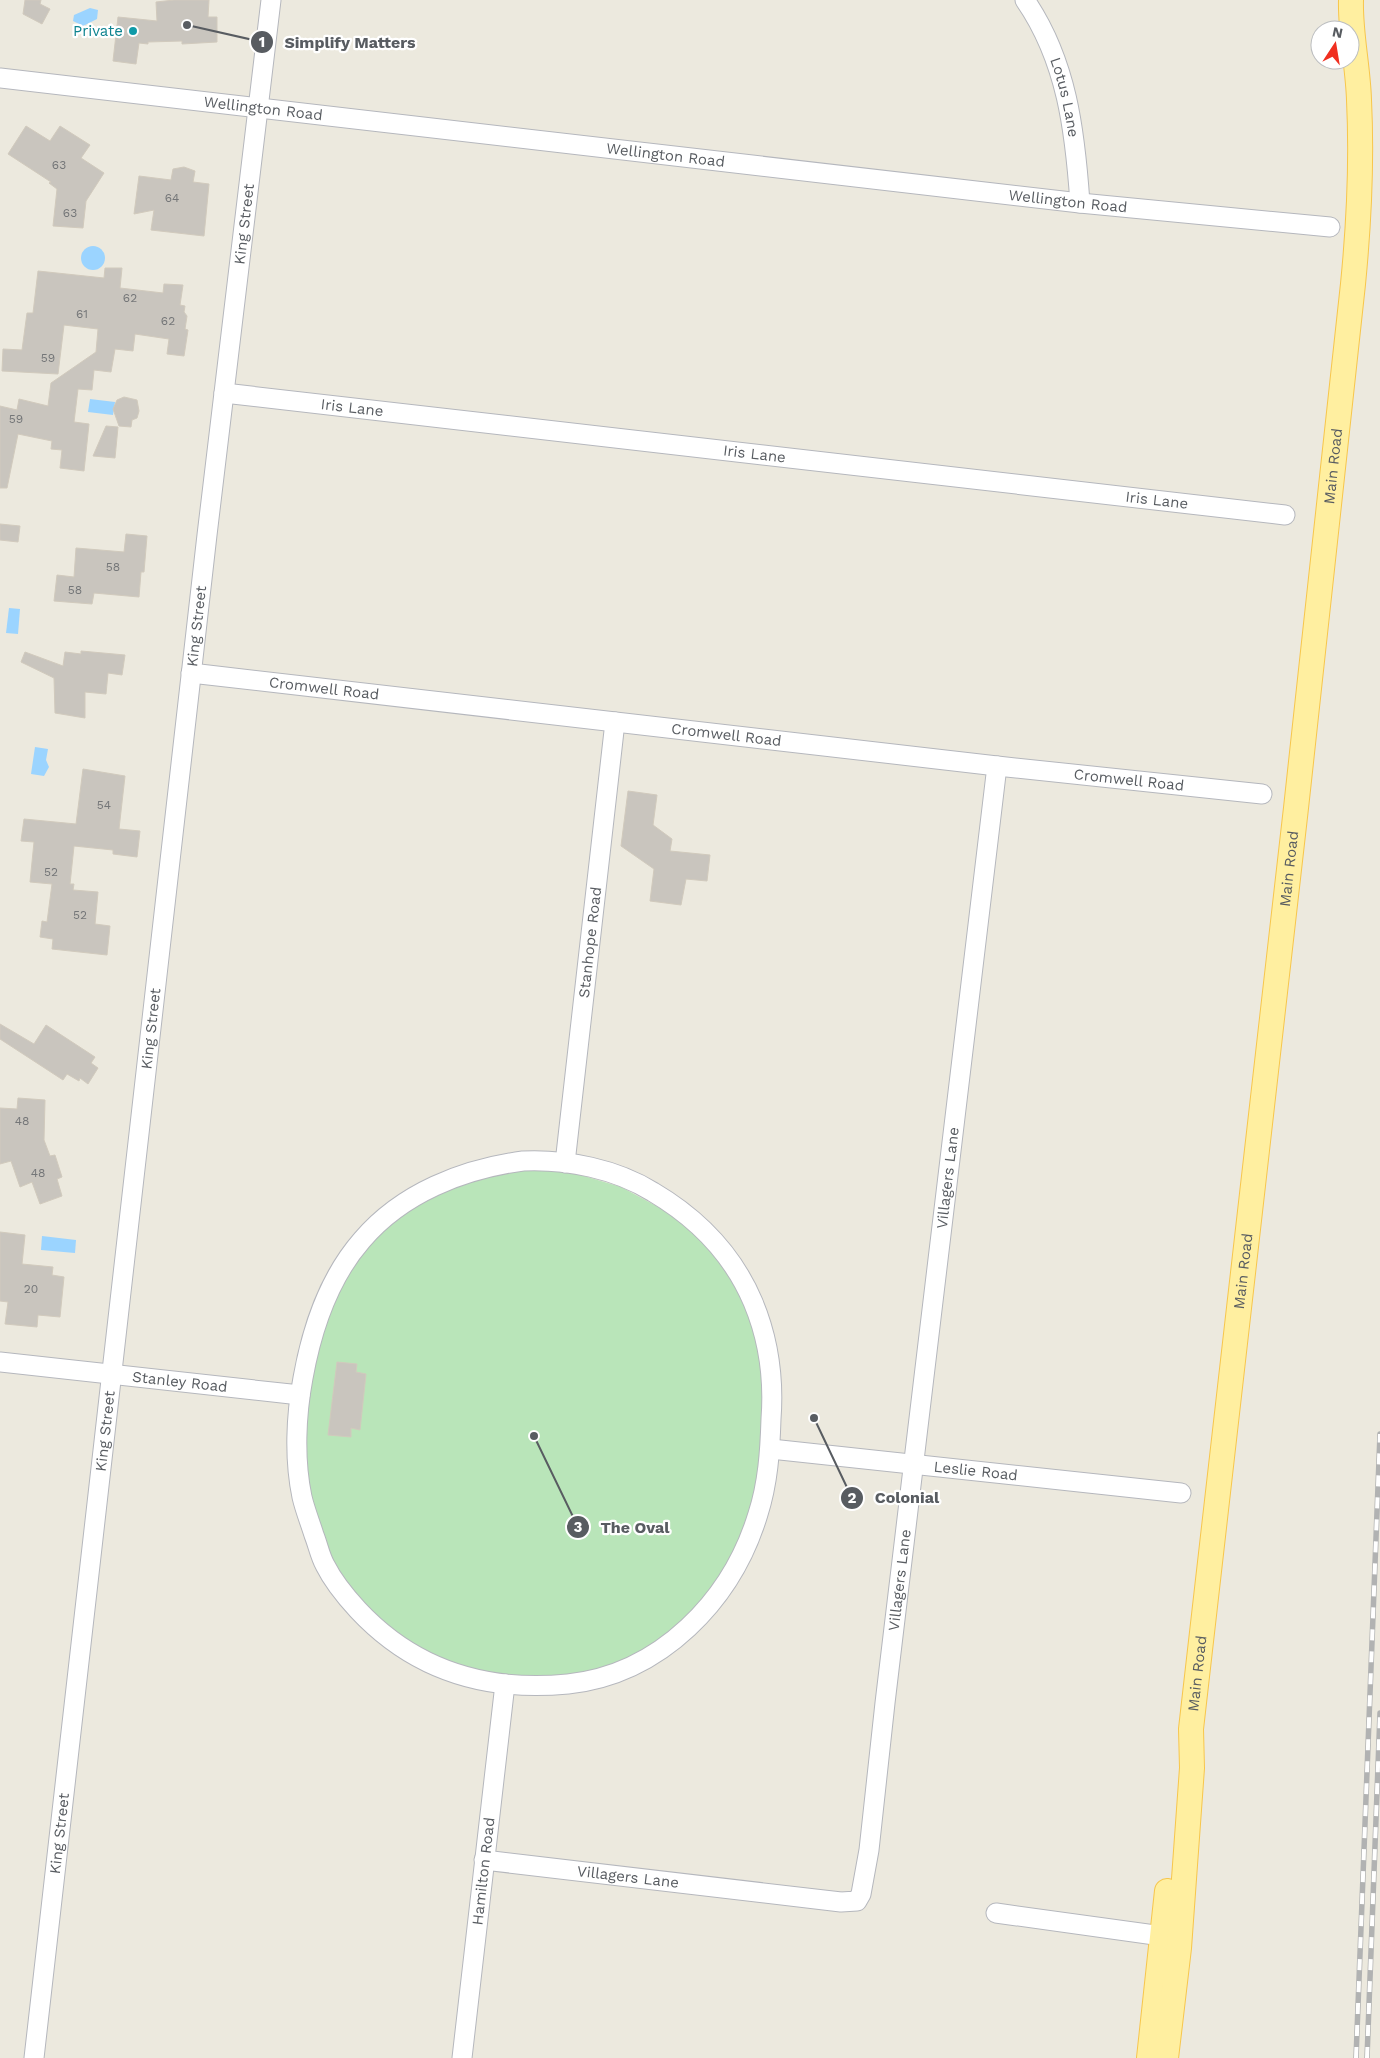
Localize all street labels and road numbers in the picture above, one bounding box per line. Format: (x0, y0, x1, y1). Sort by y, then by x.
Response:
street label: Lotus Lane (1046, 55, 1083, 138)
street label: Wellington Road (203, 93, 324, 124)
street label: Wellington Road (605, 139, 726, 171)
street label: King Street (230, 182, 258, 266)
street label: Wellington Road (1008, 186, 1128, 216)
street label: Iris Lane (320, 395, 384, 420)
street label: Main Road (1320, 427, 1346, 505)
street label: Iris Lane (722, 441, 787, 467)
street label: Iris Lane (1125, 488, 1189, 513)
street label: King Street (183, 584, 210, 668)
street label: Cromwell Road (268, 673, 380, 704)
street label: Cromwell Road (670, 719, 783, 750)
street label: Cromwell Road (1073, 765, 1185, 795)
street label: Main Road (1276, 830, 1302, 908)
street label: Stanhope Road (575, 886, 605, 999)
street label: King Street (137, 986, 165, 1070)
street label: Villagers Lane (933, 1126, 963, 1230)
street label: Main Road (1230, 1232, 1256, 1310)
street label: Stanley Road (131, 1368, 228, 1396)
street label: King Street (92, 1389, 119, 1473)
street label: Leslie Road (933, 1458, 1019, 1484)
street label: Villagers Lane (885, 1528, 915, 1632)
street label: Main Road (1184, 1635, 1211, 1713)
street label: King Street (46, 1791, 73, 1875)
street label: Hamilton Road (468, 1816, 499, 1926)
street label: Villagers Lane (576, 1862, 680, 1892)

